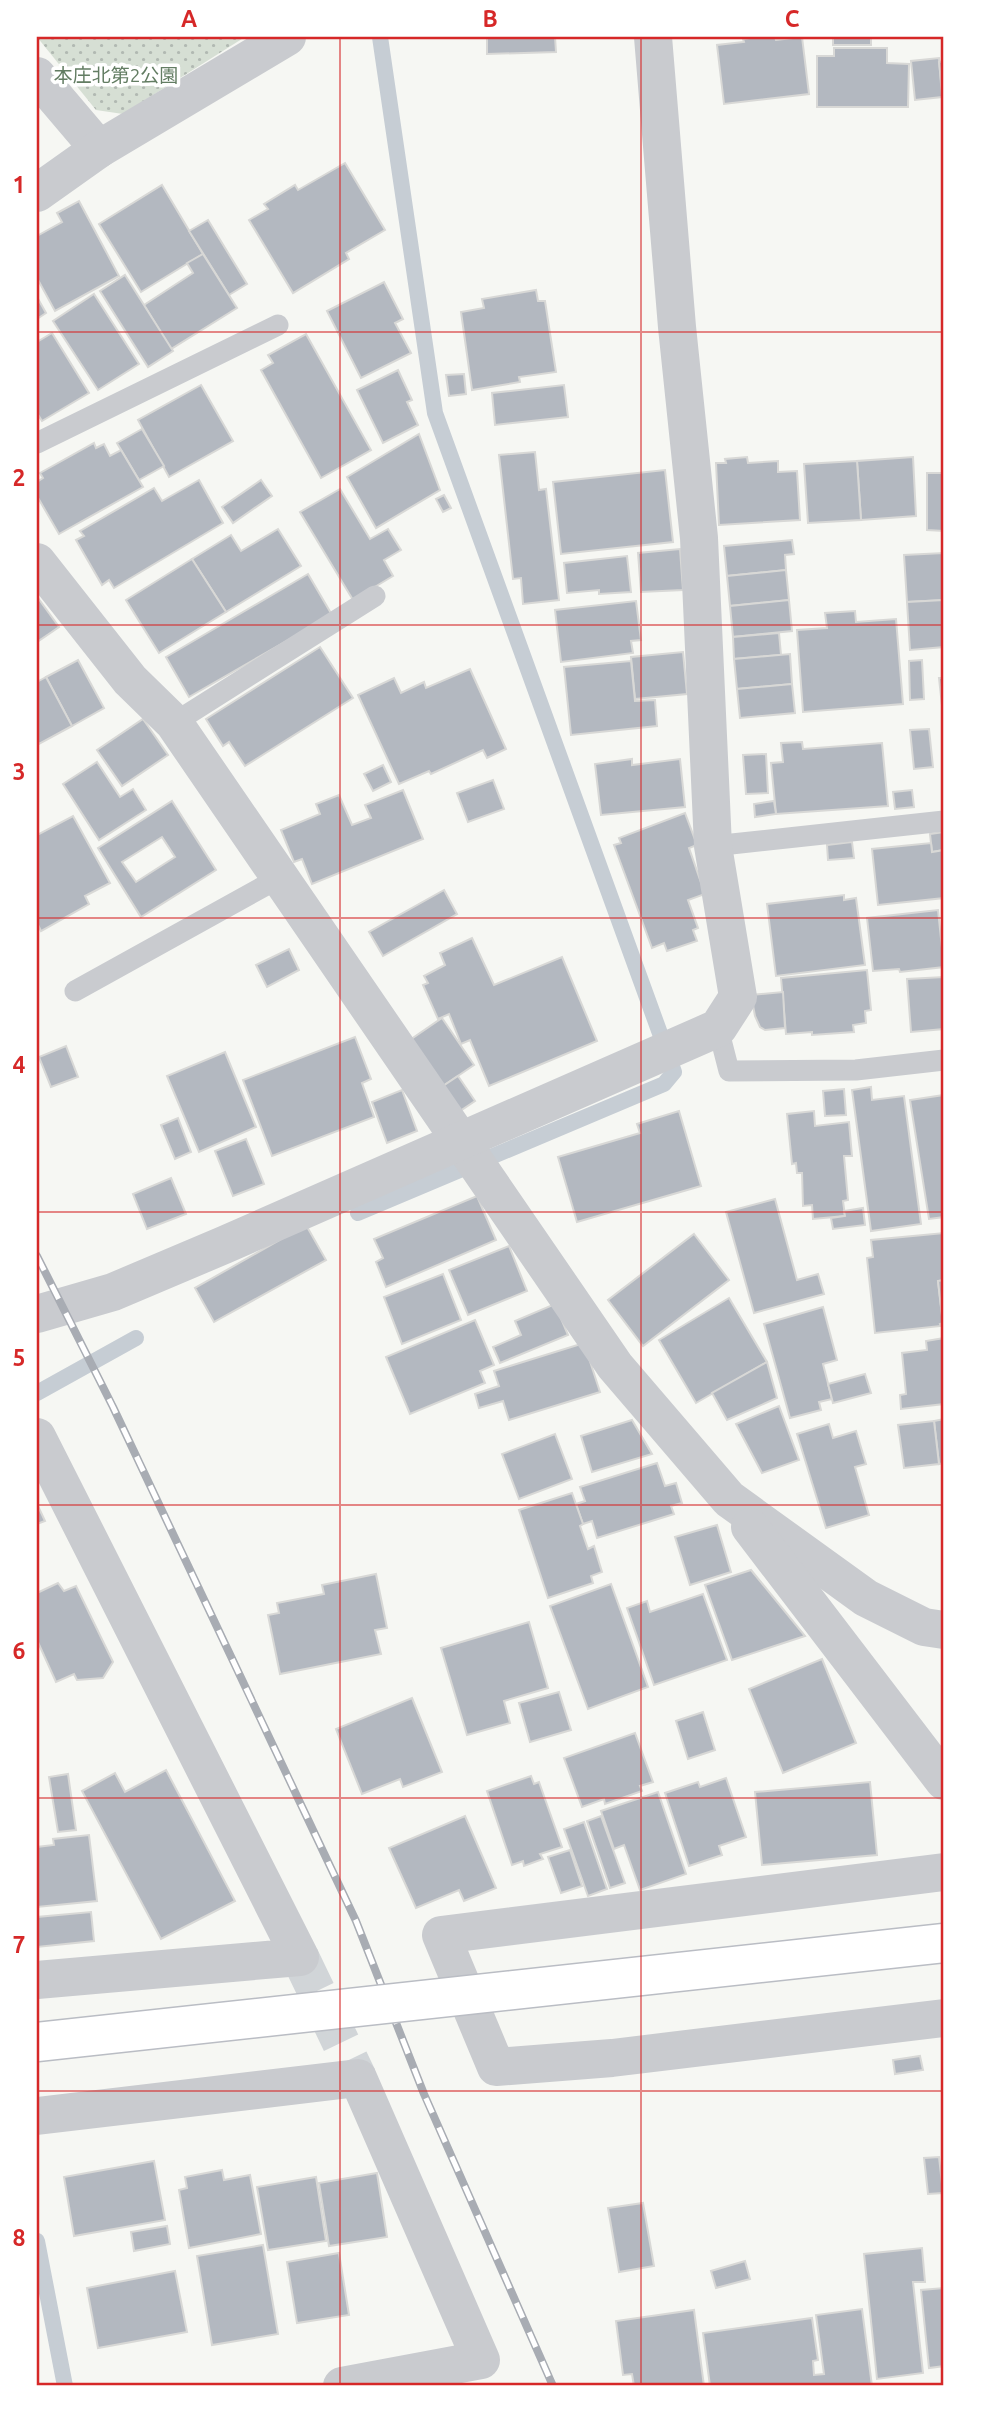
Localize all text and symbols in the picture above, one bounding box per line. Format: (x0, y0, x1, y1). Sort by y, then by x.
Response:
text: A (181, 6, 197, 31)
text: B (482, 6, 498, 31)
text: C (785, 6, 800, 31)
park label: 本庄北第2公園 (54, 64, 178, 86)
text: 1 (13, 172, 25, 197)
text: 2 (13, 465, 25, 490)
text: 3 (13, 759, 25, 784)
text: 4 (13, 1052, 26, 1077)
text: 5 (13, 1345, 25, 1370)
text: 6 (13, 1638, 26, 1663)
text: 7 (13, 1932, 25, 1957)
text: 8 (13, 2225, 25, 2250)

